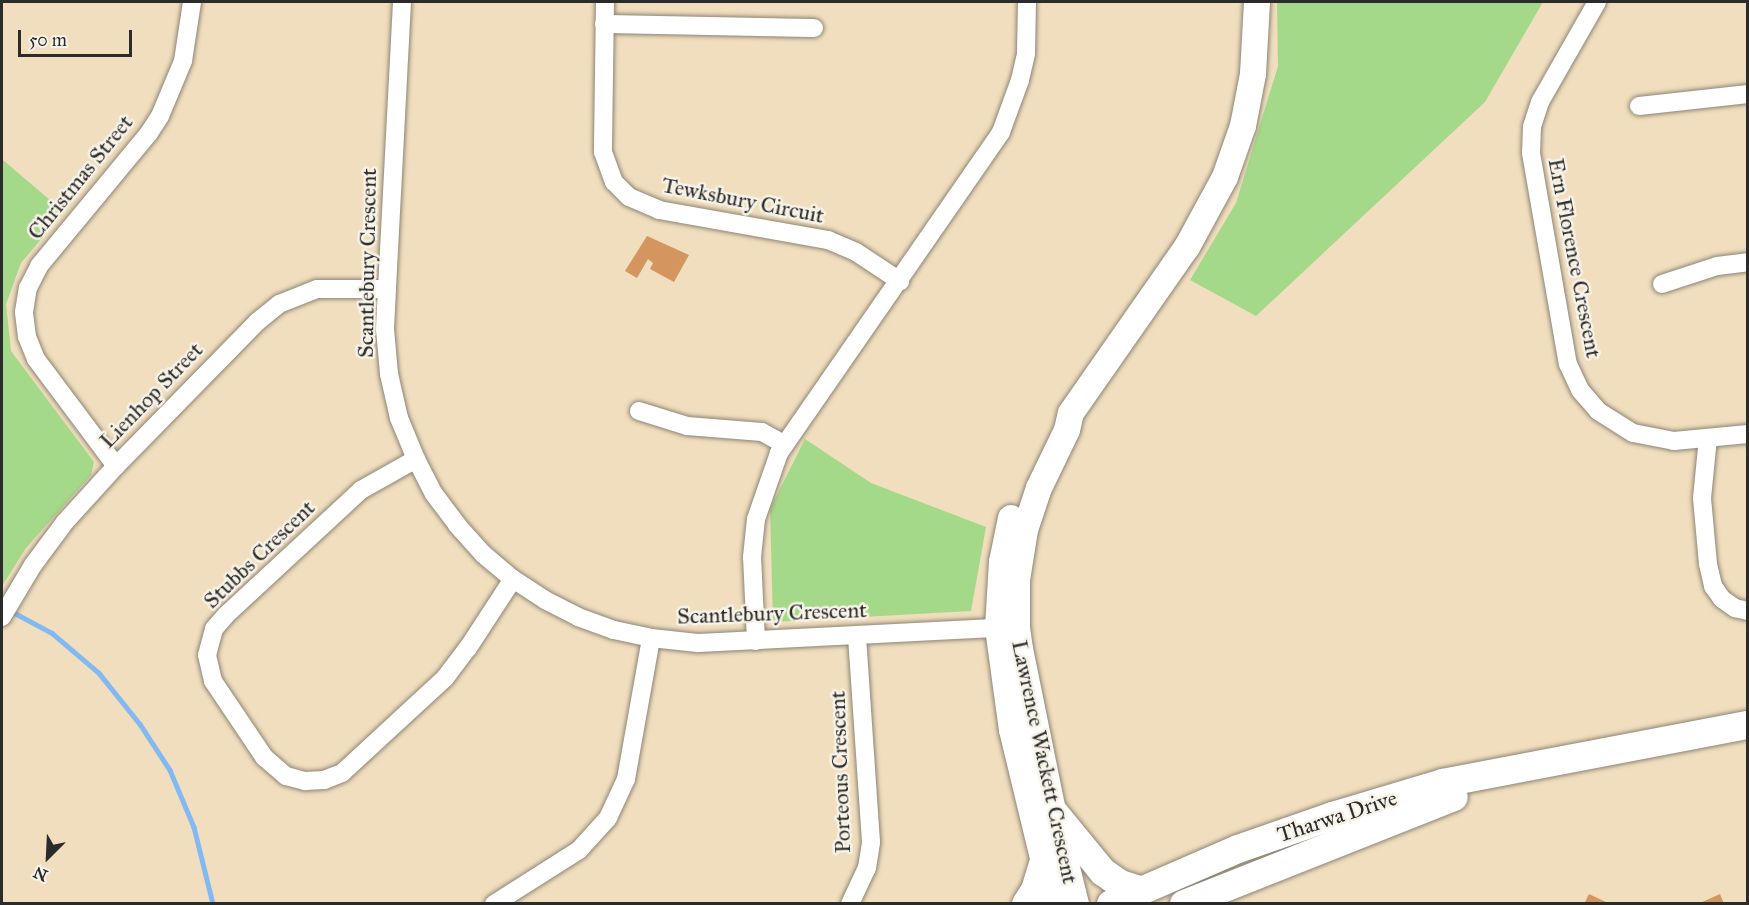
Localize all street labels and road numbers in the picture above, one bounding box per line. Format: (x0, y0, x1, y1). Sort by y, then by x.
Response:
street label: Christmas Street (22, 109, 138, 245)
street label: Ern Florence Crescent (1543, 156, 1607, 360)
street label: Scantlebury Crescent (352, 168, 382, 358)
street label: Tewksbury Circuit (660, 171, 826, 229)
street label: Lienhop Street (94, 337, 208, 453)
street label: Stubbs Crescent (198, 494, 320, 614)
street label: Scantlebury Crescent (677, 596, 867, 630)
street label: Lawrence Wackett Crescent (1006, 638, 1084, 886)
street label: Porteous Crescent (824, 690, 856, 854)
street label: Tharwa Drive (1274, 784, 1400, 848)

